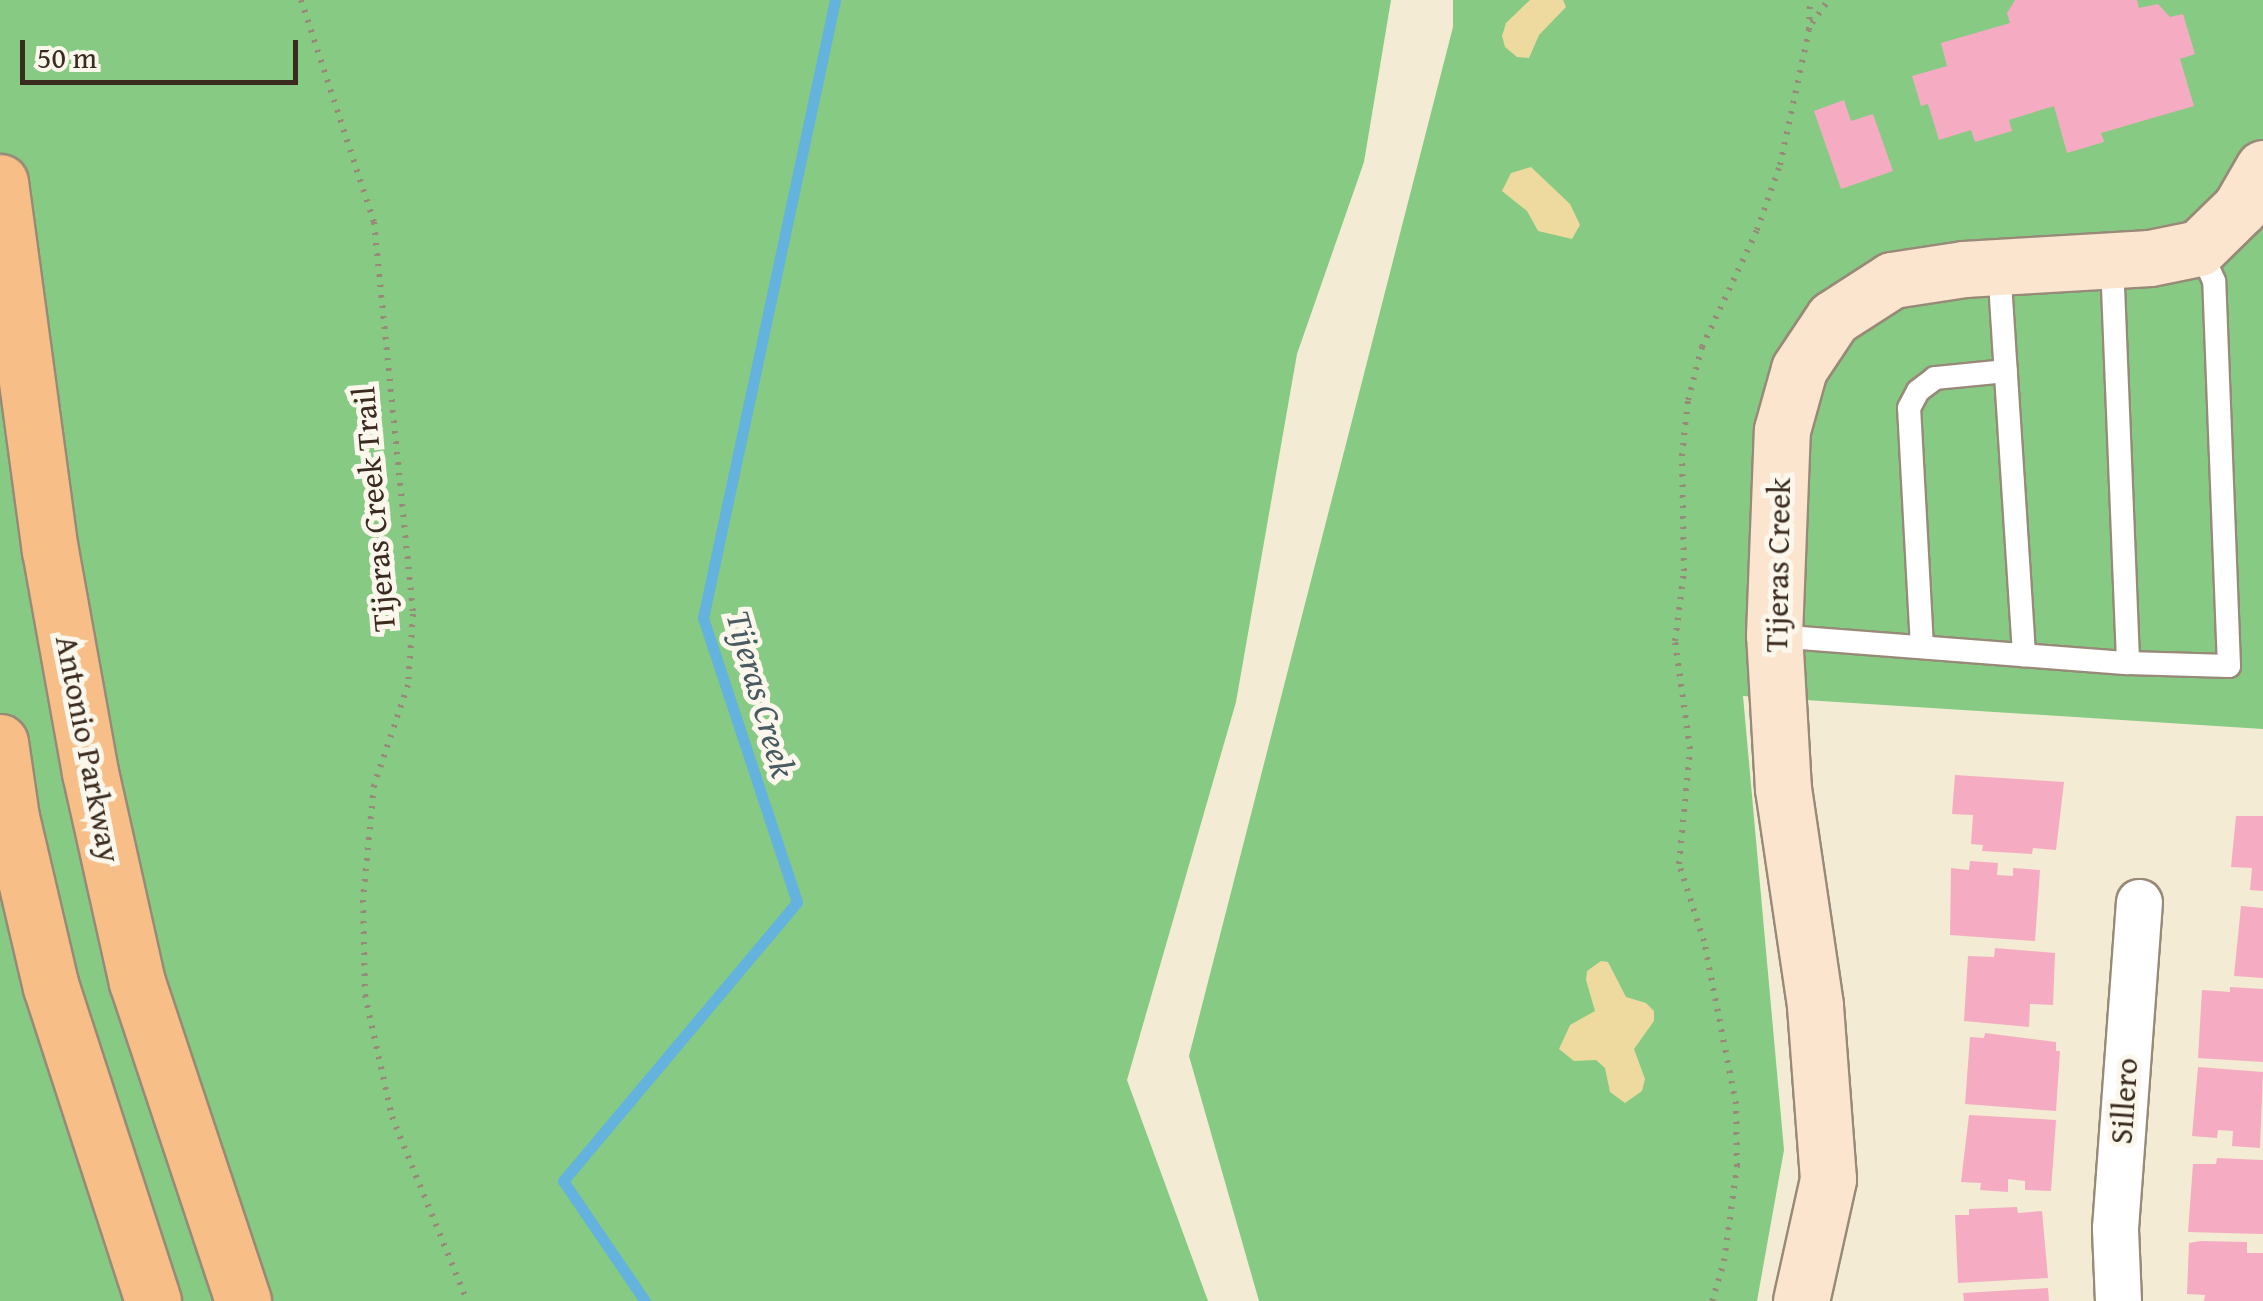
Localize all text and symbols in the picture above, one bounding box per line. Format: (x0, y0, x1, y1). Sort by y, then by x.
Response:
scale bar (25, 20, 302, 82)
text: 50 m (37, 35, 97, 79)
street label: Tijeras Creek Trail (344, 385, 404, 633)
street label: Tijeras Creek (1757, 477, 1799, 653)
water label: Tijeras Creek (717, 606, 805, 782)
street label: Antonio Parkway (47, 632, 129, 866)
street label: Sillero (2102, 1056, 2146, 1146)

